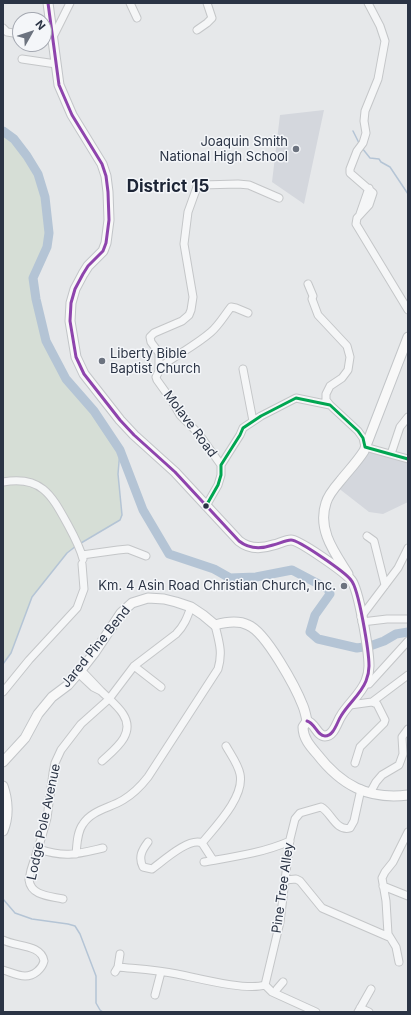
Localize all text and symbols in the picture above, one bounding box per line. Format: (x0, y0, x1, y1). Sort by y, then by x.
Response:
north arrow (12, 12, 52, 52)
text: N (32, 17, 49, 33)
place label: Joaquin Smith National High School (160, 134, 288, 165)
marker: Joaquin Smith National High School (291, 144, 301, 154)
district label: District 15 (127, 177, 209, 197)
place label: Liberty Bible Baptist Church (110, 346, 201, 377)
marker: Liberty Bible Baptist Church (97, 356, 107, 366)
street label: Molave Road (160, 388, 220, 460)
unlabelled marker (201, 501, 211, 511)
place label: Km. 4 Asin Road Christian Church, Inc. (98, 578, 336, 594)
marker: Km. 4 Asin Road Christian Church, Inc. (339, 581, 349, 591)
street label: Jared Pine Bend (58, 603, 134, 691)
street label: Lodge Pole Avenue (24, 762, 64, 882)
street label: Pine Tree Alley (269, 842, 297, 934)

